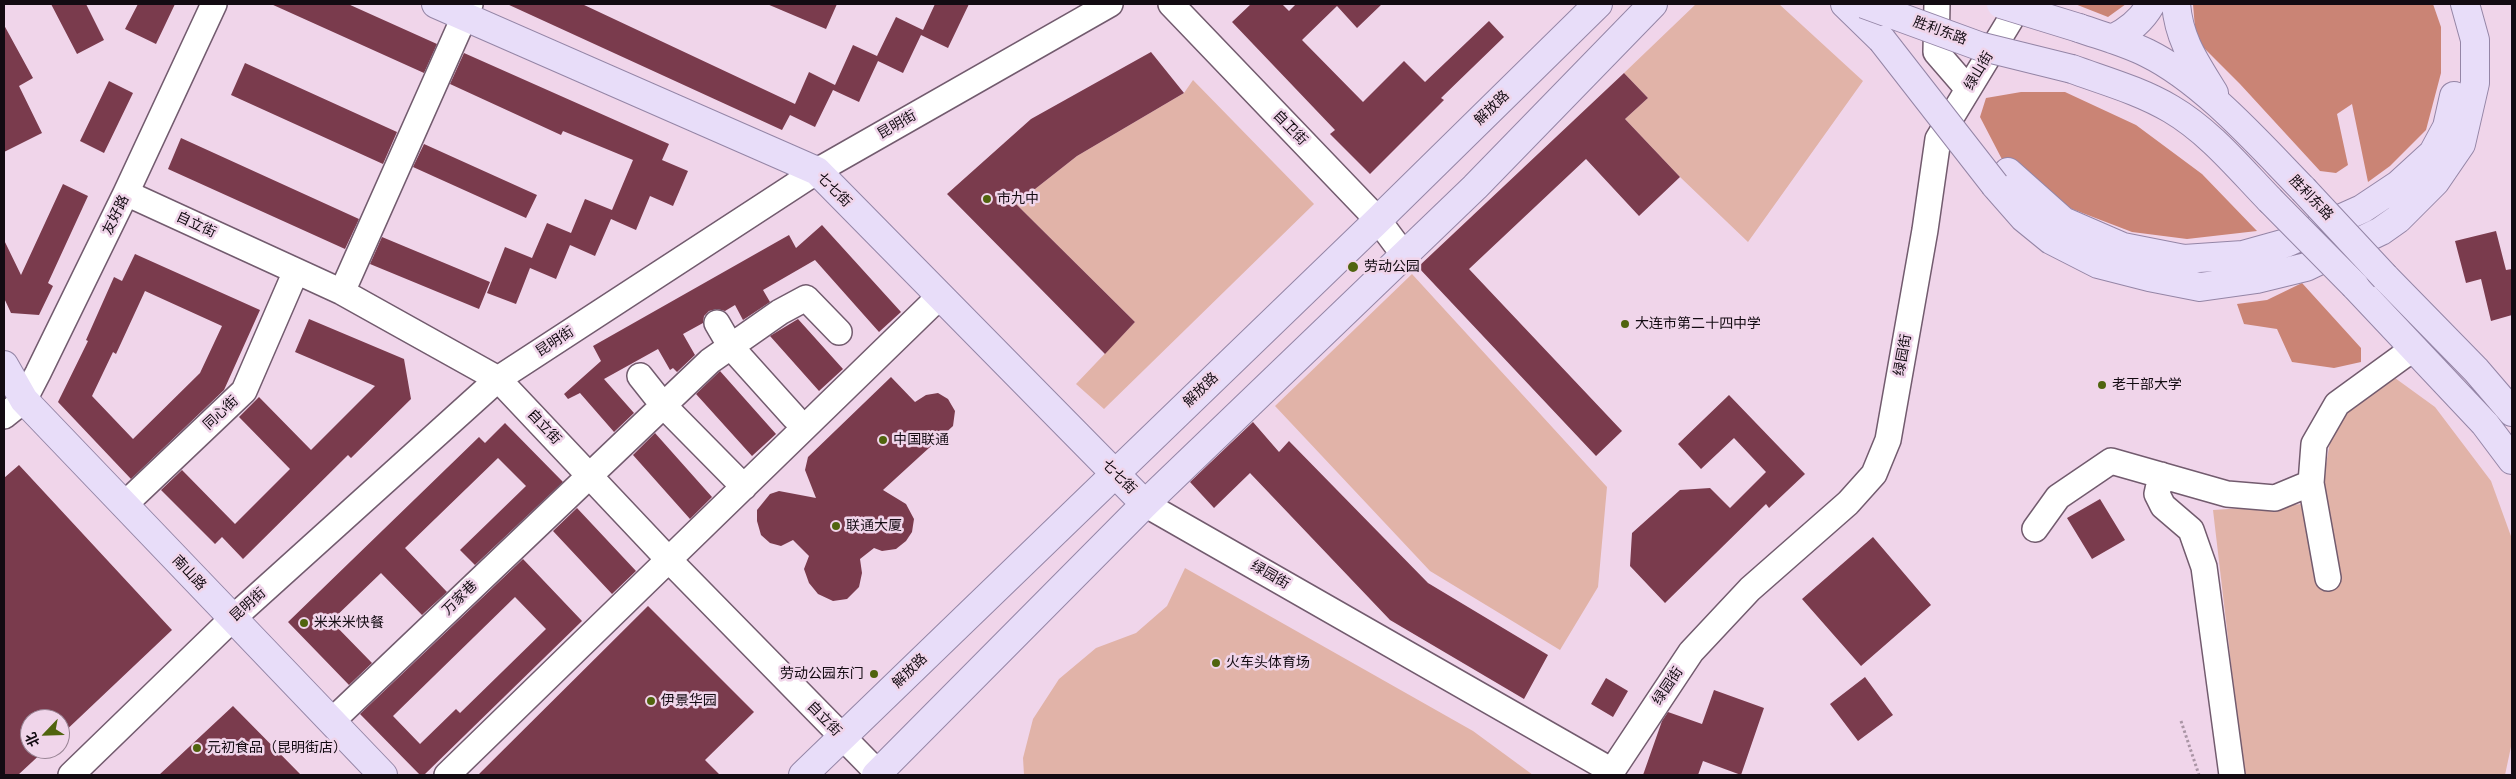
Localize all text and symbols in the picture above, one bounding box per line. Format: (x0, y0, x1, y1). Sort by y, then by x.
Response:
street label: 胜利东路 (1911, 14, 1969, 48)
street label: 绿山街 (1961, 49, 1997, 93)
street label: 解放路 (1471, 87, 1513, 129)
street label: 昆明街 (875, 107, 919, 143)
street label: 自卫街 (1269, 107, 1311, 149)
street label: 七七街 (813, 169, 855, 211)
street label: 胜利东路 (2286, 172, 2336, 224)
place label: 市九中 (997, 191, 1039, 207)
street label: 友好路 (99, 192, 133, 238)
marker: 市九中 (981, 193, 993, 205)
street label: 自立街 (173, 209, 219, 241)
place label: 劳动公园 (1364, 259, 1420, 275)
marker: 劳动公园 (1346, 260, 1360, 274)
place label: 大连市第二十四中学 (1635, 316, 1761, 332)
marker: 大连市第二十四中学 (1619, 318, 1631, 330)
street label: 昆明街 (533, 324, 577, 360)
street label: 绿园街 (1891, 333, 1915, 377)
street label: 解放路 (1180, 369, 1222, 411)
place label: 老干部大学 (2112, 377, 2182, 393)
marker: 老干部大学 (2096, 379, 2108, 391)
street label: 同心街 (200, 393, 242, 433)
street label: 自立街 (524, 406, 564, 448)
place label: 中国联通 (893, 432, 949, 448)
marker: 中国联通 (877, 434, 889, 446)
street label: 七七街 (1098, 456, 1140, 498)
place label: 联通大厦 (846, 518, 902, 534)
marker: 联通大厦 (830, 520, 842, 532)
street label: 南山路 (169, 552, 209, 594)
street label: 绿园街 (1248, 557, 1292, 593)
street label: 万家巷 (439, 577, 481, 619)
street label: 昆明街 (227, 585, 269, 625)
place label: 米米米快餐 (314, 615, 384, 631)
marker: 米米米快餐 (298, 617, 310, 629)
street label: 解放路 (889, 650, 931, 692)
place label: 火车头体育场 (1226, 655, 1310, 671)
marker: 火车头体育场 (1210, 657, 1222, 669)
street label: 绿园街 (1649, 664, 1687, 708)
place label: 劳动公园东门 (780, 666, 864, 682)
marker: 劳动公园东门 (868, 668, 880, 680)
place label: 伊景华园 (661, 693, 717, 709)
marker: 伊景华园 (645, 695, 657, 707)
street label: 自立街 (803, 698, 845, 740)
north arrow (20, 709, 70, 759)
text: 北 (21, 730, 43, 750)
place label: 元初食品（昆明街店） (207, 740, 347, 756)
marker: 元初食品（昆明街店） (191, 742, 203, 754)

